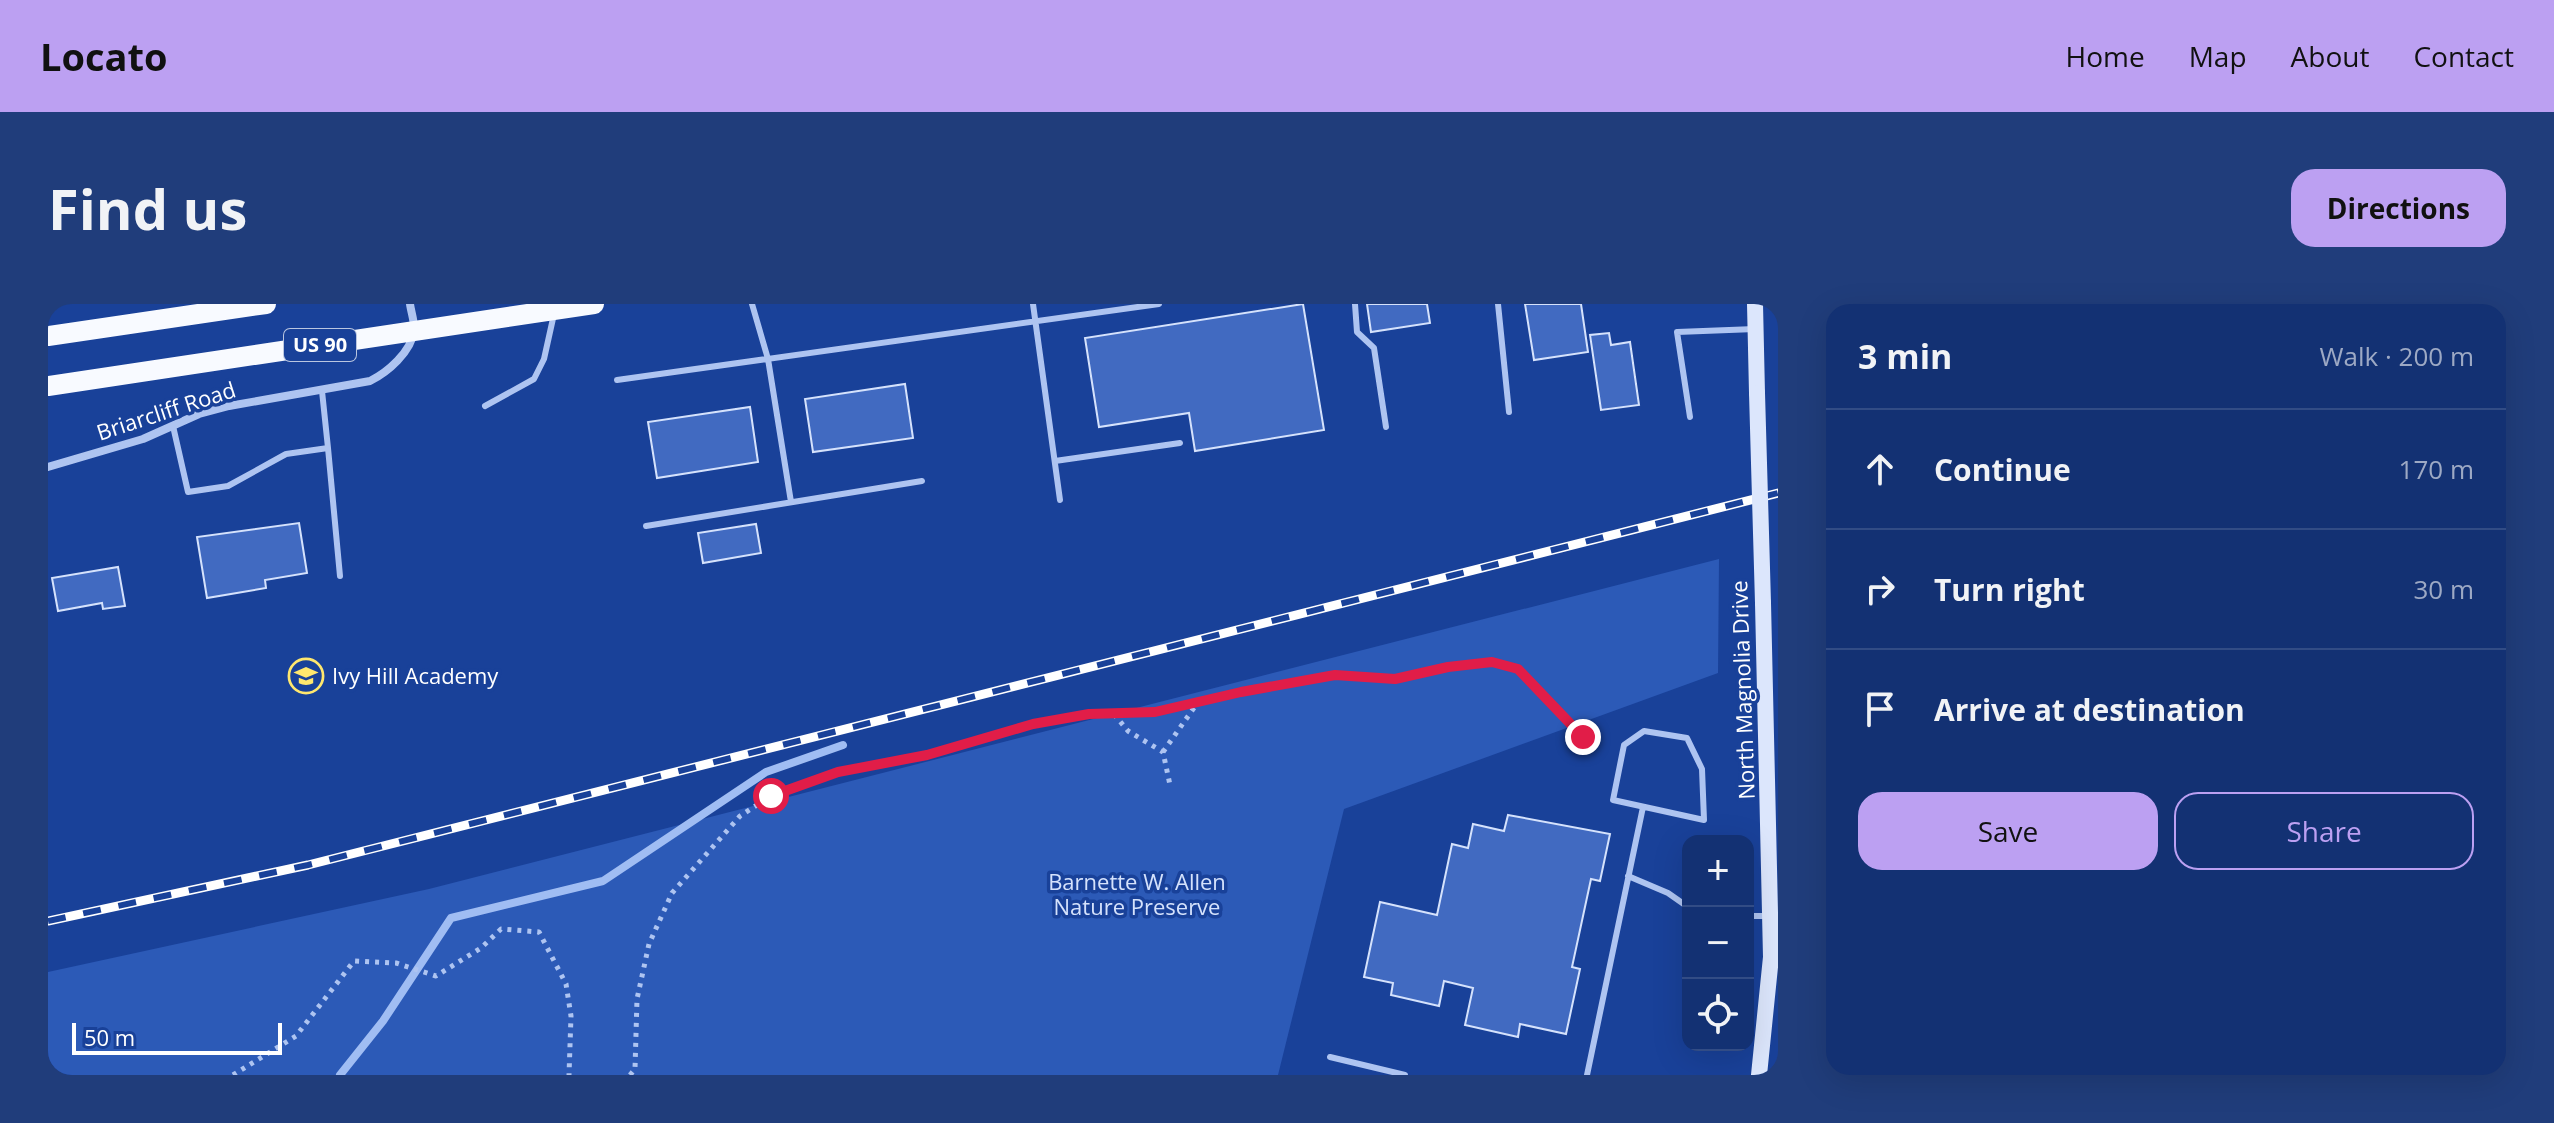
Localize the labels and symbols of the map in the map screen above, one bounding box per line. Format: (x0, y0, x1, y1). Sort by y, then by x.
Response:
road number: US 90 (284, 329, 356, 361)
street label: Briarcliff Road (92, 373, 239, 447)
street label: North Magnolia Drive (1723, 580, 1761, 800)
school or university icon: Ivy Hill Academy (287, 657, 325, 695)
place label: Ivy Hill Academy (332, 660, 499, 690)
route end (1565, 719, 1601, 755)
route start (753, 778, 789, 814)
park label: Barnette W. Allen Nature Preserve (1048, 866, 1226, 921)
scale bar (72, 1019, 282, 1055)

